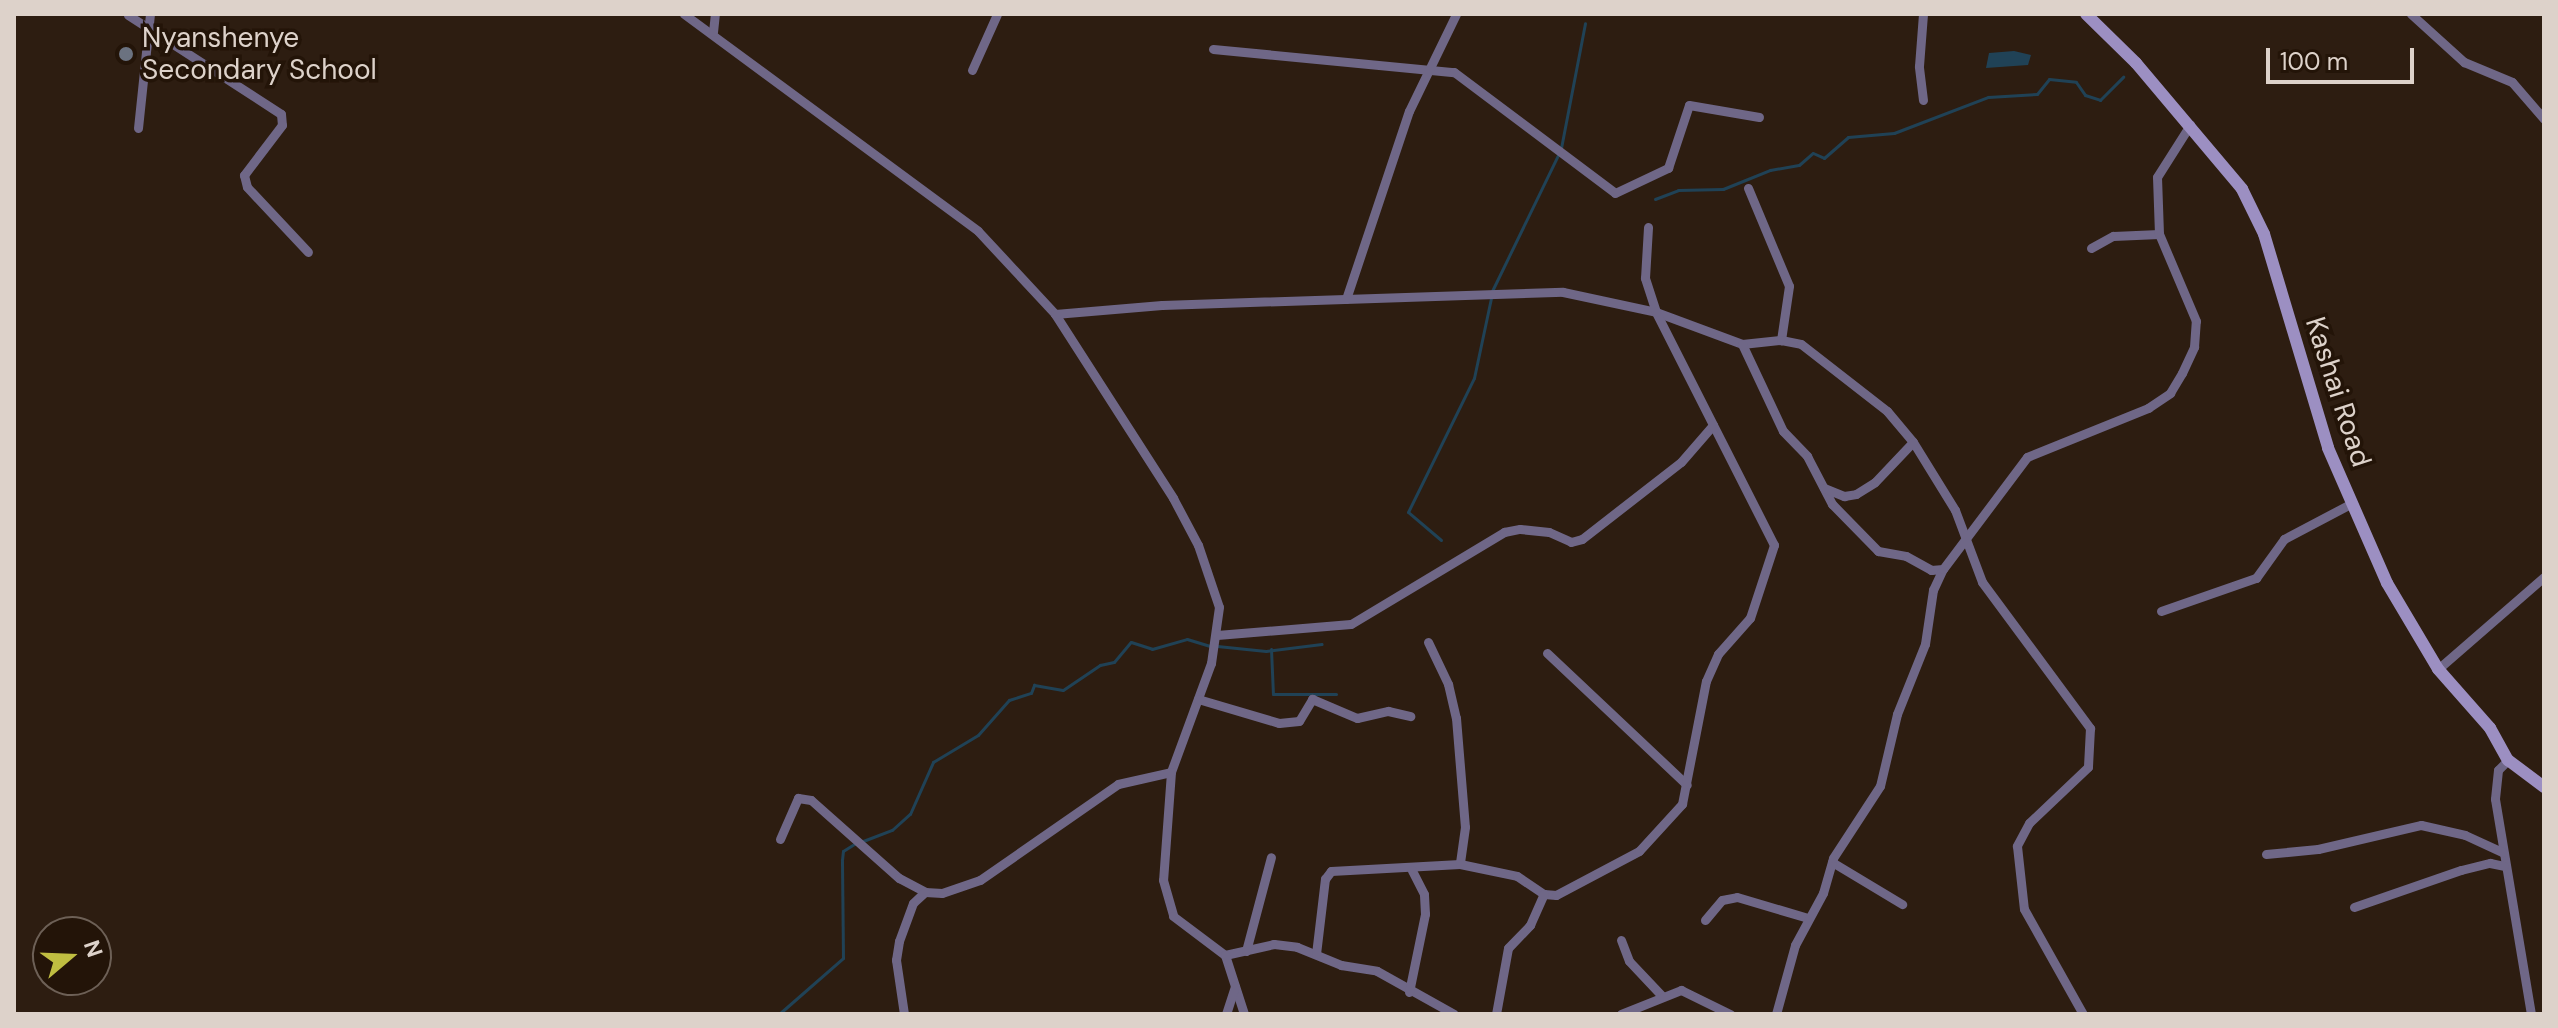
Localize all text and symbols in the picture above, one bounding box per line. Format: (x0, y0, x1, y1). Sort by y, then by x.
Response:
place label: Nyanshenye Secondary School (142, 21, 377, 87)
scale bar (2270, 32, 2418, 82)
marker: Nyanshenye Secondary School (117, 45, 135, 63)
text: 100 m (2280, 46, 2348, 77)
street label: Kashai Road (2298, 313, 2378, 471)
north arrow (32, 916, 112, 996)
text: N (77, 936, 110, 961)

